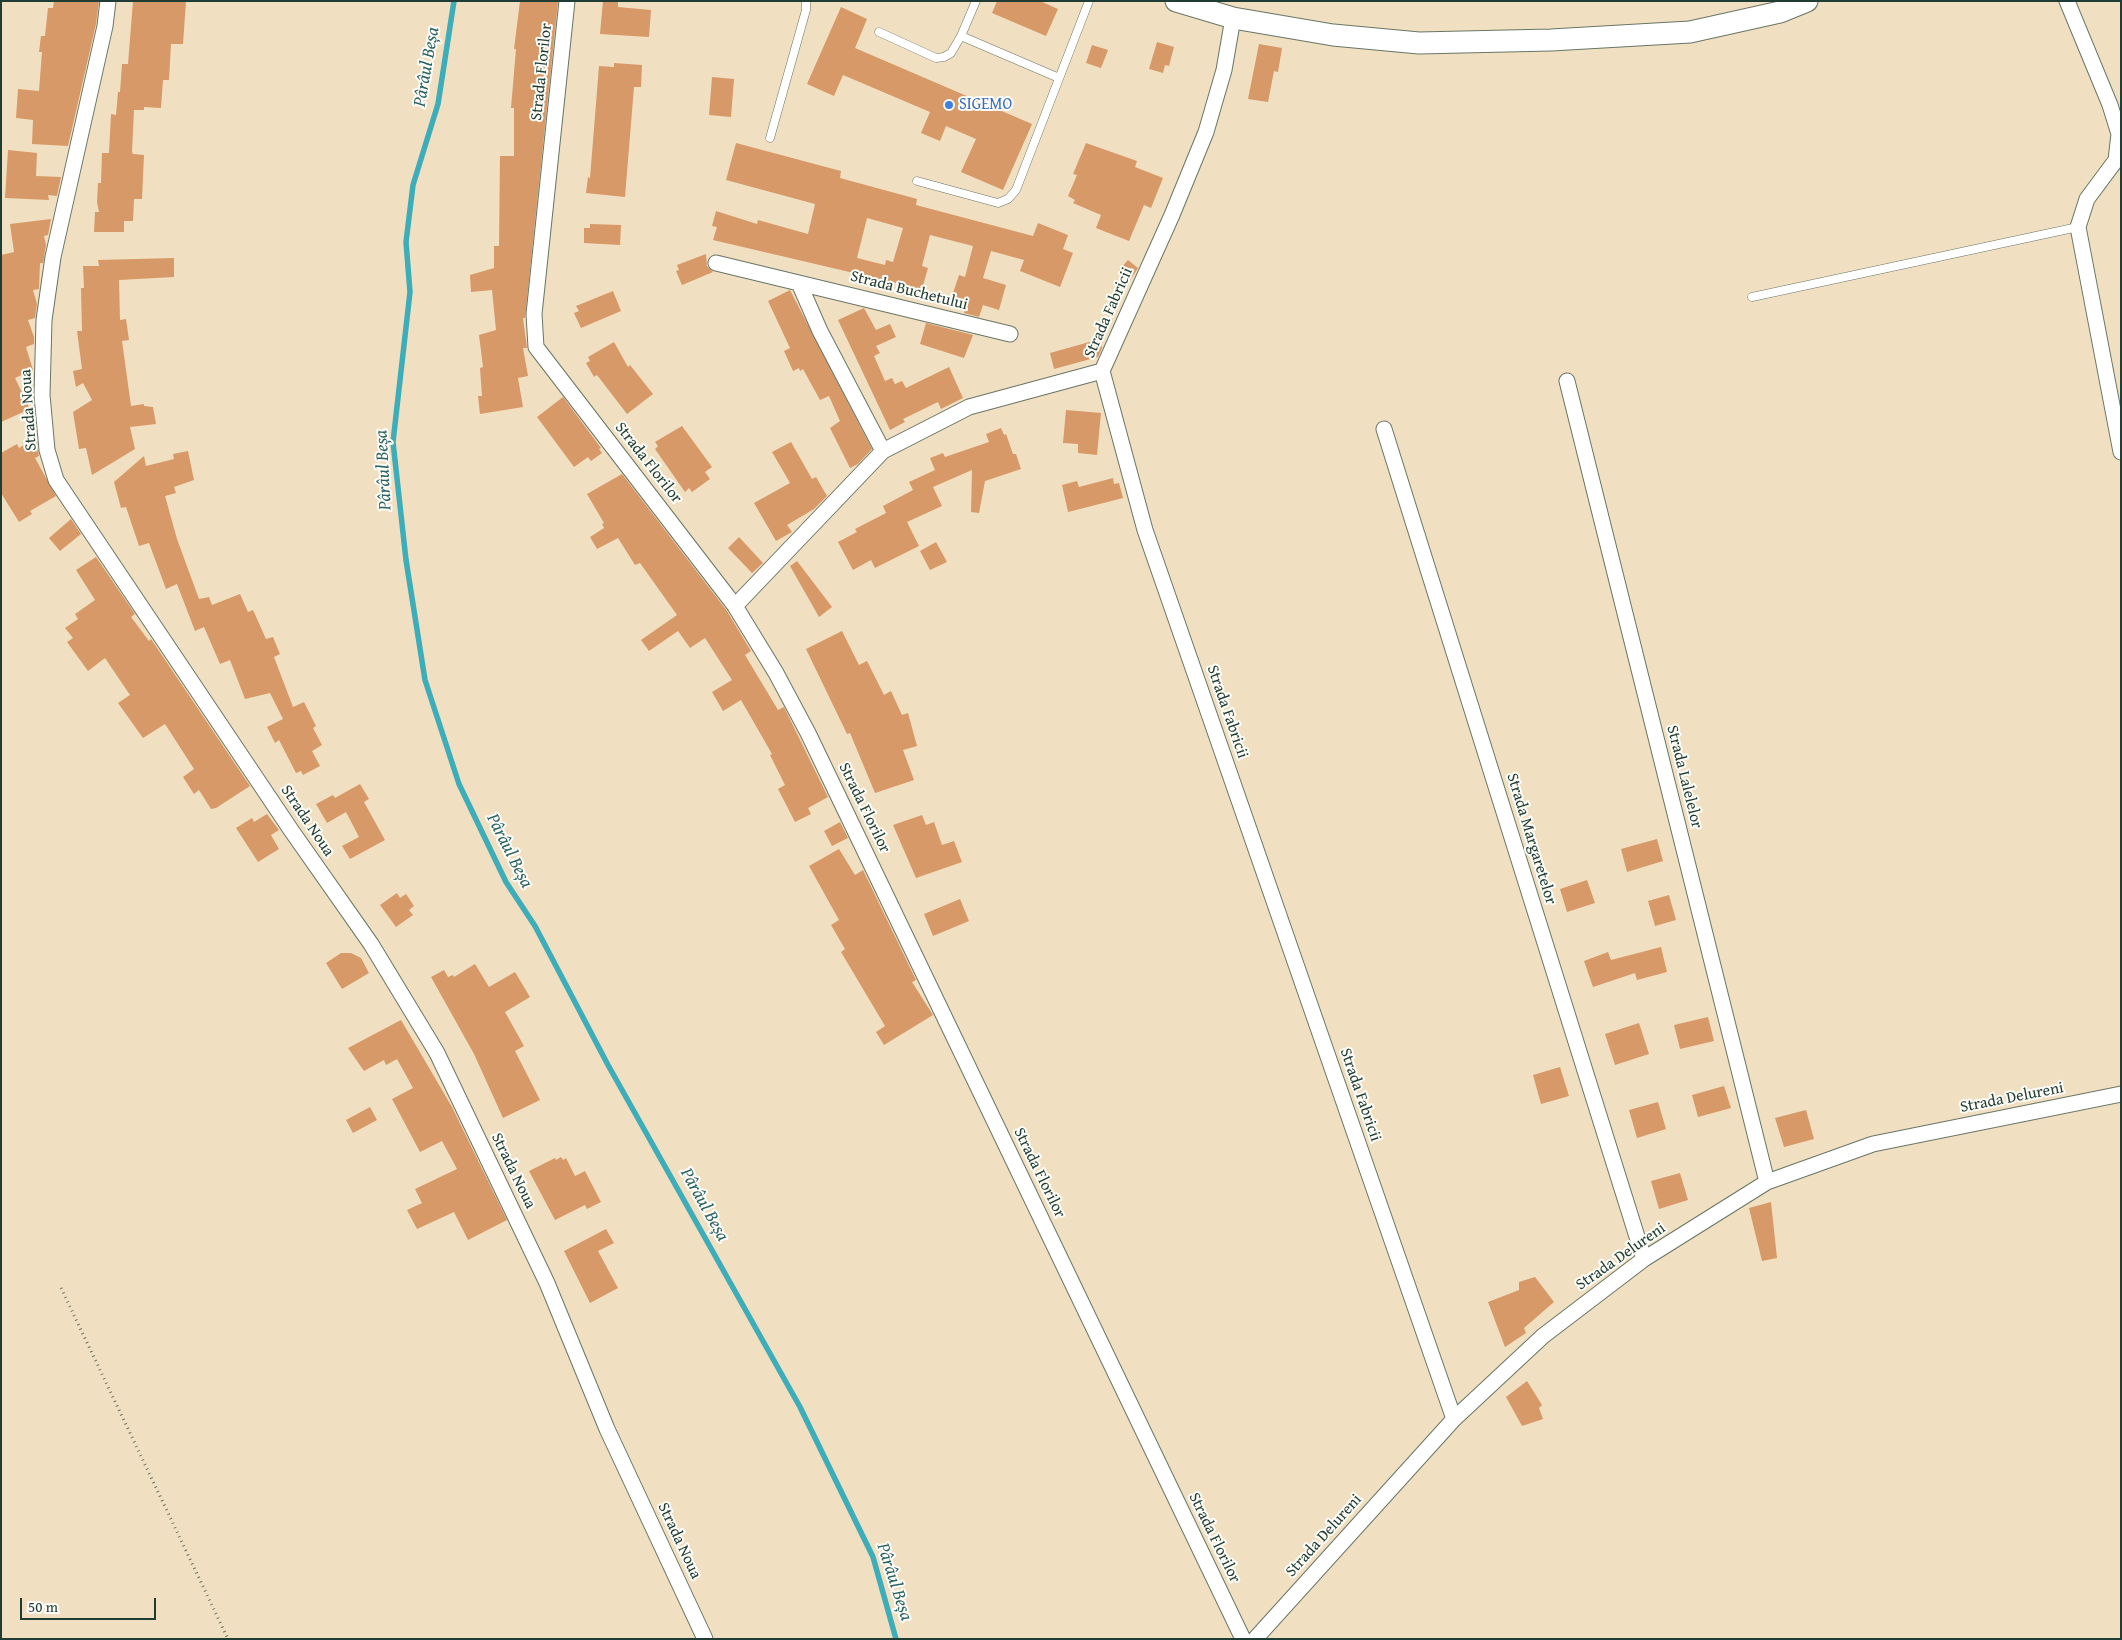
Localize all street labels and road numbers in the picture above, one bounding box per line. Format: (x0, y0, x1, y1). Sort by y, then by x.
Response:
street label: Strada Florilor (527, 22, 557, 122)
street label: Strada Fabricii (1080, 265, 1138, 361)
street label: Strada Buchetului (848, 267, 970, 315)
street label: Strada Noua (17, 368, 41, 452)
street label: Strada Florilor (610, 419, 686, 507)
street label: Strada Fabricii (1202, 663, 1252, 761)
street label: Strada Lalelelor (1662, 723, 1706, 831)
street label: Strada Florilor (834, 760, 894, 856)
street label: Strada Margaretelor (1502, 771, 1560, 907)
street label: Strada Noua (276, 782, 338, 860)
street label: Strada Fabricii (1335, 1046, 1385, 1144)
street label: Strada Delureni (1959, 1079, 2065, 1117)
street label: Strada Florilor (1009, 1125, 1069, 1221)
street label: Strada Noua (486, 1130, 540, 1212)
street label: Strada Delureni (1573, 1219, 1669, 1295)
street label: Strada Florilor (1184, 1490, 1244, 1586)
street label: Strada Delureni (1282, 1491, 1366, 1581)
street label: Strada Noua (653, 1500, 705, 1582)

